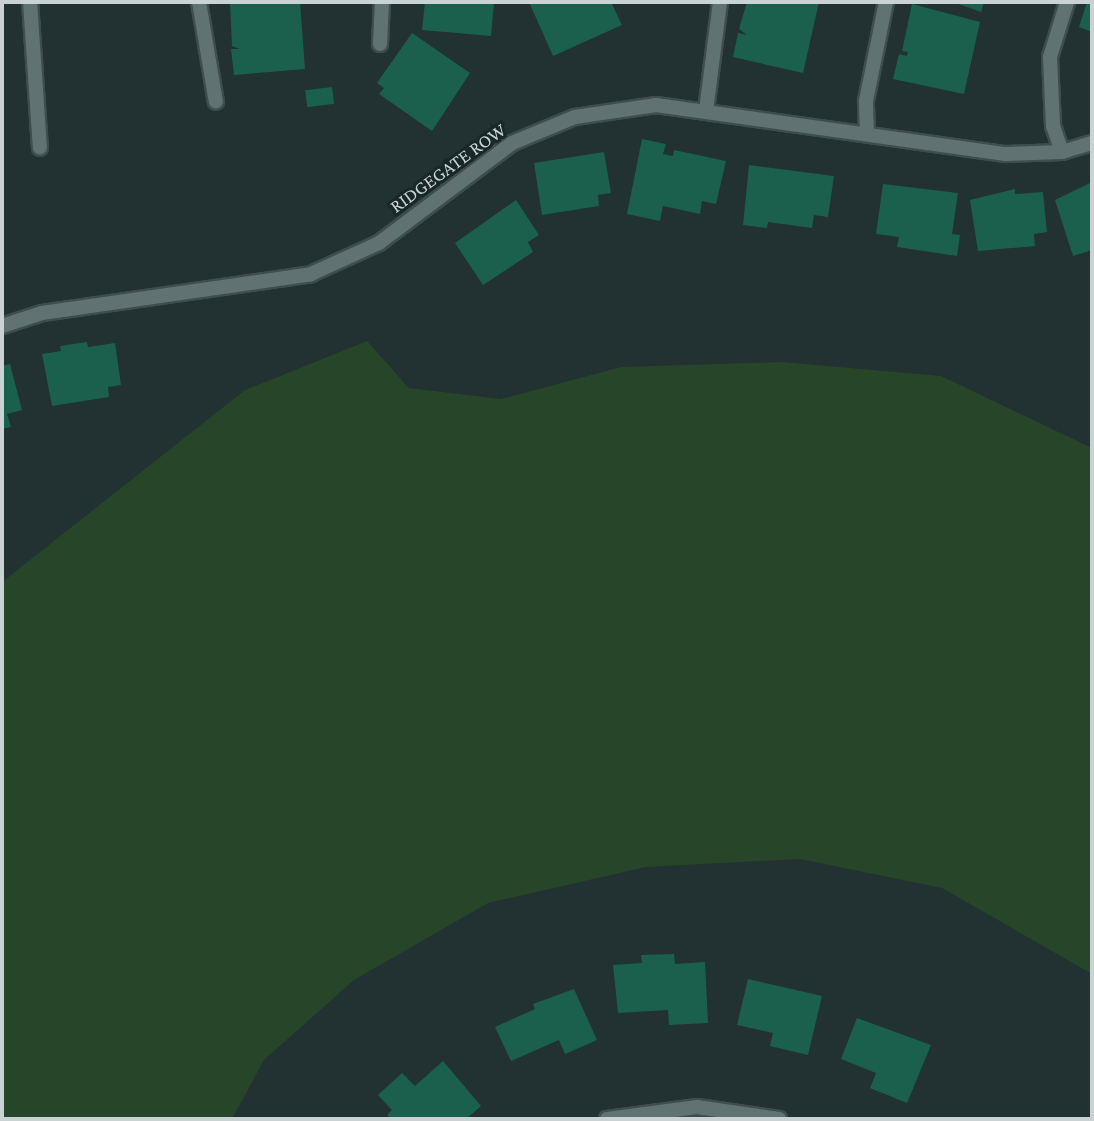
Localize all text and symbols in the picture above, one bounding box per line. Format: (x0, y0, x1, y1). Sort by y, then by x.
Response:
street label: RIDGEGATE ROW (386, 118, 510, 218)

